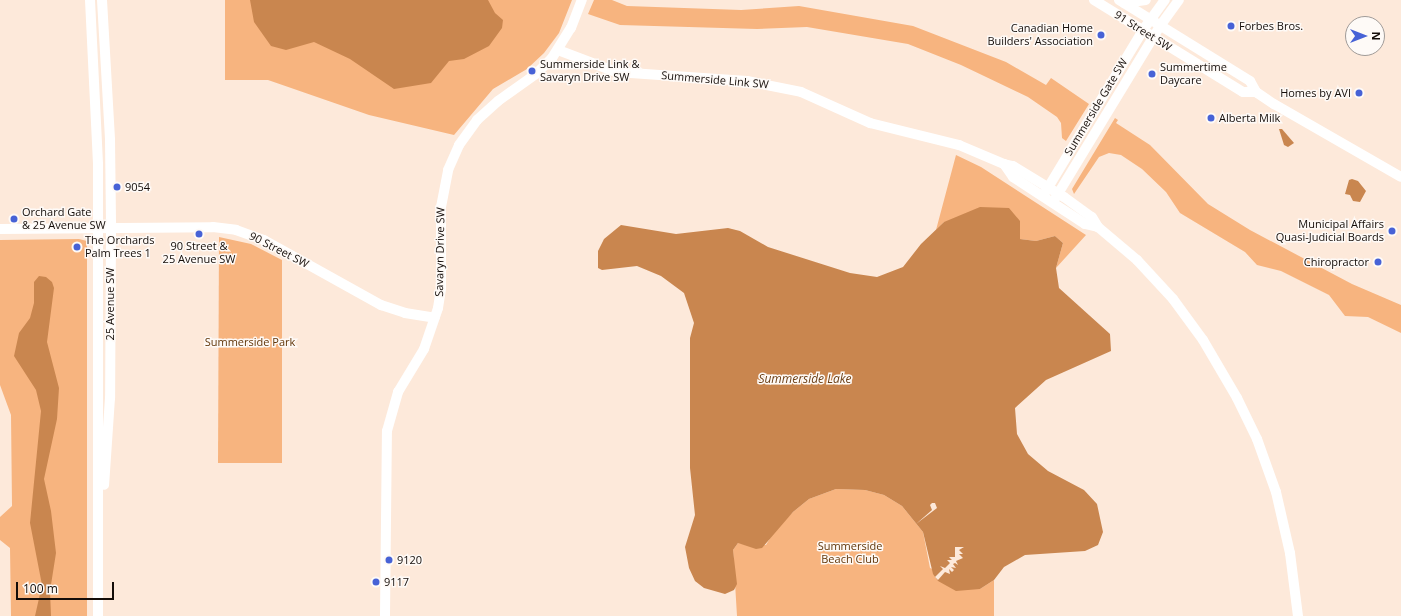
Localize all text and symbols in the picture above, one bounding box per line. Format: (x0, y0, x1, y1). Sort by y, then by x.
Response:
street label: 91 Street SW (1112, 8, 1174, 54)
north arrow (1345, 16, 1385, 56)
place label: Forbes Bros. (1239, 19, 1303, 33)
marker: Forbes Bros. (1226, 21, 1236, 31)
place label: Canadian Home Builders' Association (987, 22, 1093, 48)
marker: Canadian Home Builders' Association (1096, 30, 1106, 40)
text: N (1369, 32, 1384, 40)
street label: Summerside Gate SW (1062, 56, 1130, 158)
place label: Summerside Link & Savaryn Drive SW (540, 58, 640, 84)
place label: Summertime Daycare (1160, 61, 1227, 87)
marker: Summerside Link & Savaryn Drive SW (527, 66, 537, 76)
street label: Summerside Link SW (661, 69, 769, 91)
marker: Summertime Daycare (1147, 69, 1157, 79)
place label: Homes by AVI (1280, 86, 1351, 100)
marker: Homes by AVI (1354, 88, 1364, 98)
place label: Alberta Milk (1219, 111, 1280, 125)
marker: Alberta Milk (1206, 113, 1216, 123)
place label: 9054 (125, 180, 150, 194)
marker: 9054 (112, 182, 122, 192)
place label: Orchard Gate & 25 Avenue SW (22, 206, 106, 232)
street label: Savaryn Drive SW (433, 207, 447, 297)
marker: Orchard Gate & 25 Avenue SW (9, 214, 19, 224)
place label: Municipal Affairs Quasi-Judicial Boards (1276, 218, 1384, 244)
marker: Municipal Affairs Quasi-Judicial Boards (1387, 226, 1397, 236)
marker: 90 Street & 25 Avenue SW (194, 229, 204, 239)
street label: 90 Street SW (247, 229, 311, 271)
place label: The Orchards Palm Trees 1 (85, 234, 154, 260)
place label: 90 Street & 25 Avenue SW (163, 240, 235, 266)
marker: The Orchards Palm Trees 1 (72, 242, 82, 252)
place label: Chiropractor (1304, 255, 1369, 269)
marker: Chiropractor (1372, 256, 1384, 268)
street label: 25 Avenue SW (103, 268, 117, 340)
park label: Summerside Park (205, 335, 295, 349)
water label: Summerside Lake (758, 372, 852, 386)
park label: Summerside Beach Club (818, 540, 882, 566)
place label: 9120 (397, 553, 422, 567)
marker: 9120 (384, 555, 394, 565)
scale bar (18, 574, 116, 600)
place label: 9117 (384, 575, 409, 589)
marker: 9117 (371, 577, 381, 587)
text: 100 m (23, 580, 58, 597)

